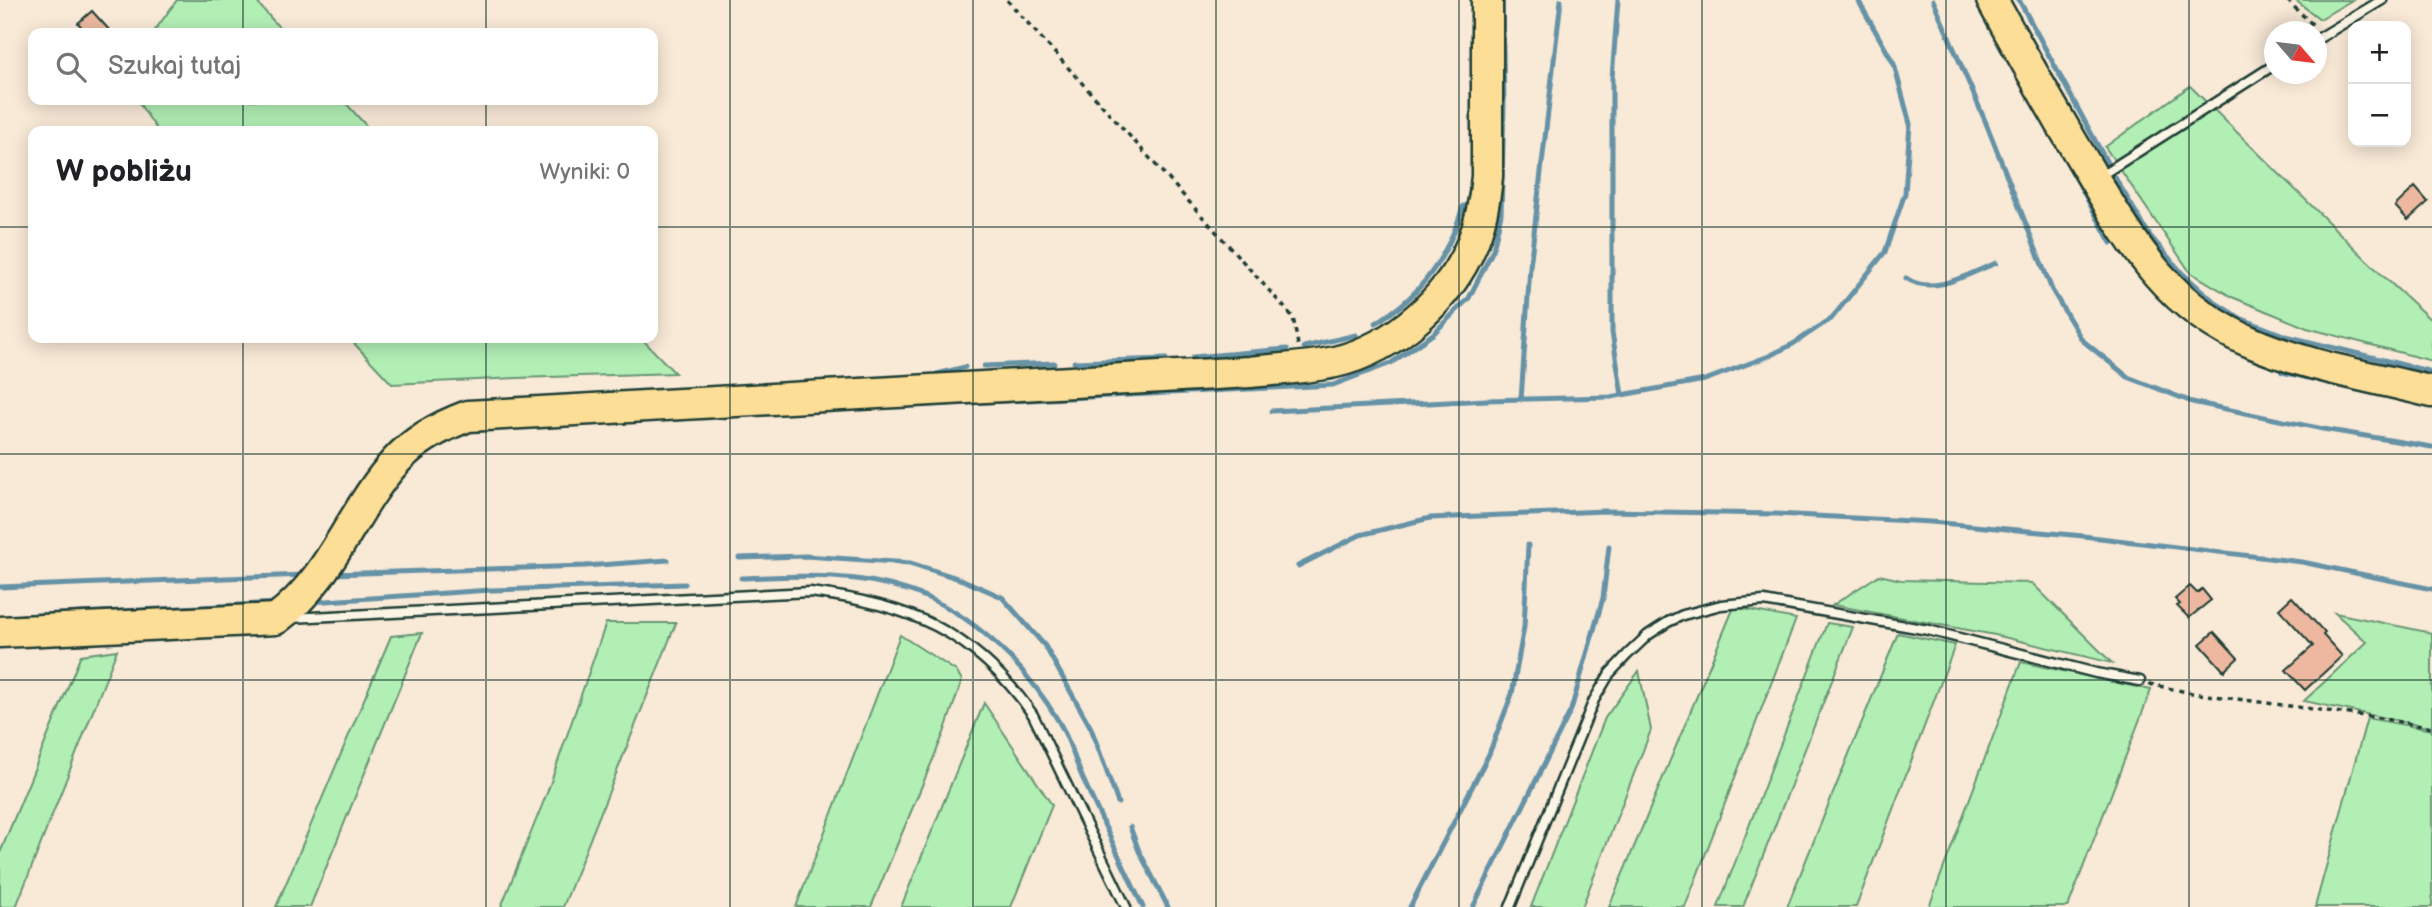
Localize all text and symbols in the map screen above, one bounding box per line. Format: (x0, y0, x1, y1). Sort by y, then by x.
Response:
north arrow (2264, 21, 2327, 84)
map controls (2348, 21, 2411, 147)
button: + (2348, 21, 2411, 84)
search box (28, 28, 658, 105)
icon: search (52, 48, 90, 86)
text: Szukaj tutaj (108, 51, 241, 82)
button: − (2348, 84, 2411, 147)
text: W pobliżu (56, 154, 192, 190)
text: Wyniki: 0 (539, 158, 630, 186)

